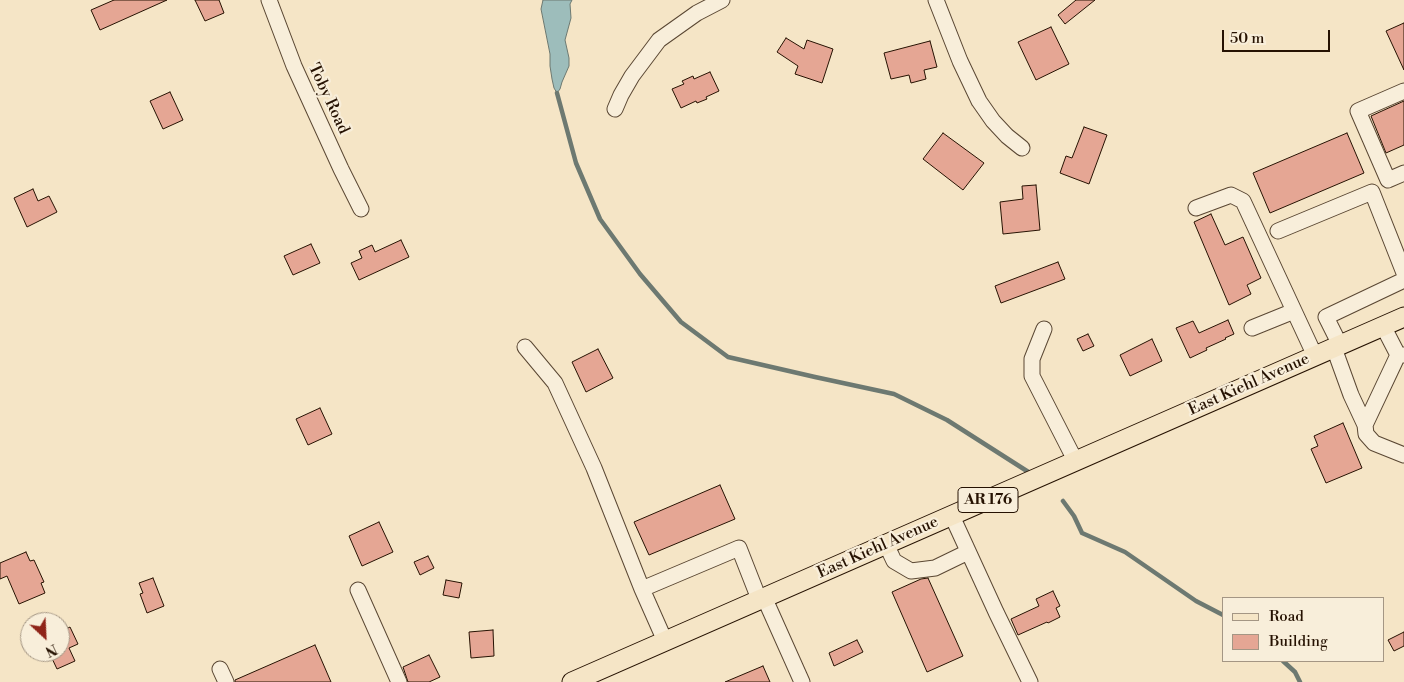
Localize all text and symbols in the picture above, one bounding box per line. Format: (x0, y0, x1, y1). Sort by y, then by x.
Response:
scale bar (1224, 20, 1332, 52)
text: 50 m (1230, 29, 1264, 48)
street label: Toby Road (303, 61, 353, 137)
street label: East Kiehl Avenue (1185, 350, 1313, 420)
road number: AR 176 (958, 488, 1018, 512)
street label: East Kiehl Avenue (814, 513, 942, 583)
legend (1222, 597, 1384, 662)
text: Road (1269, 607, 1304, 626)
north arrow (20, 612, 70, 662)
text: Building (1269, 632, 1328, 651)
text: N (42, 639, 60, 660)

